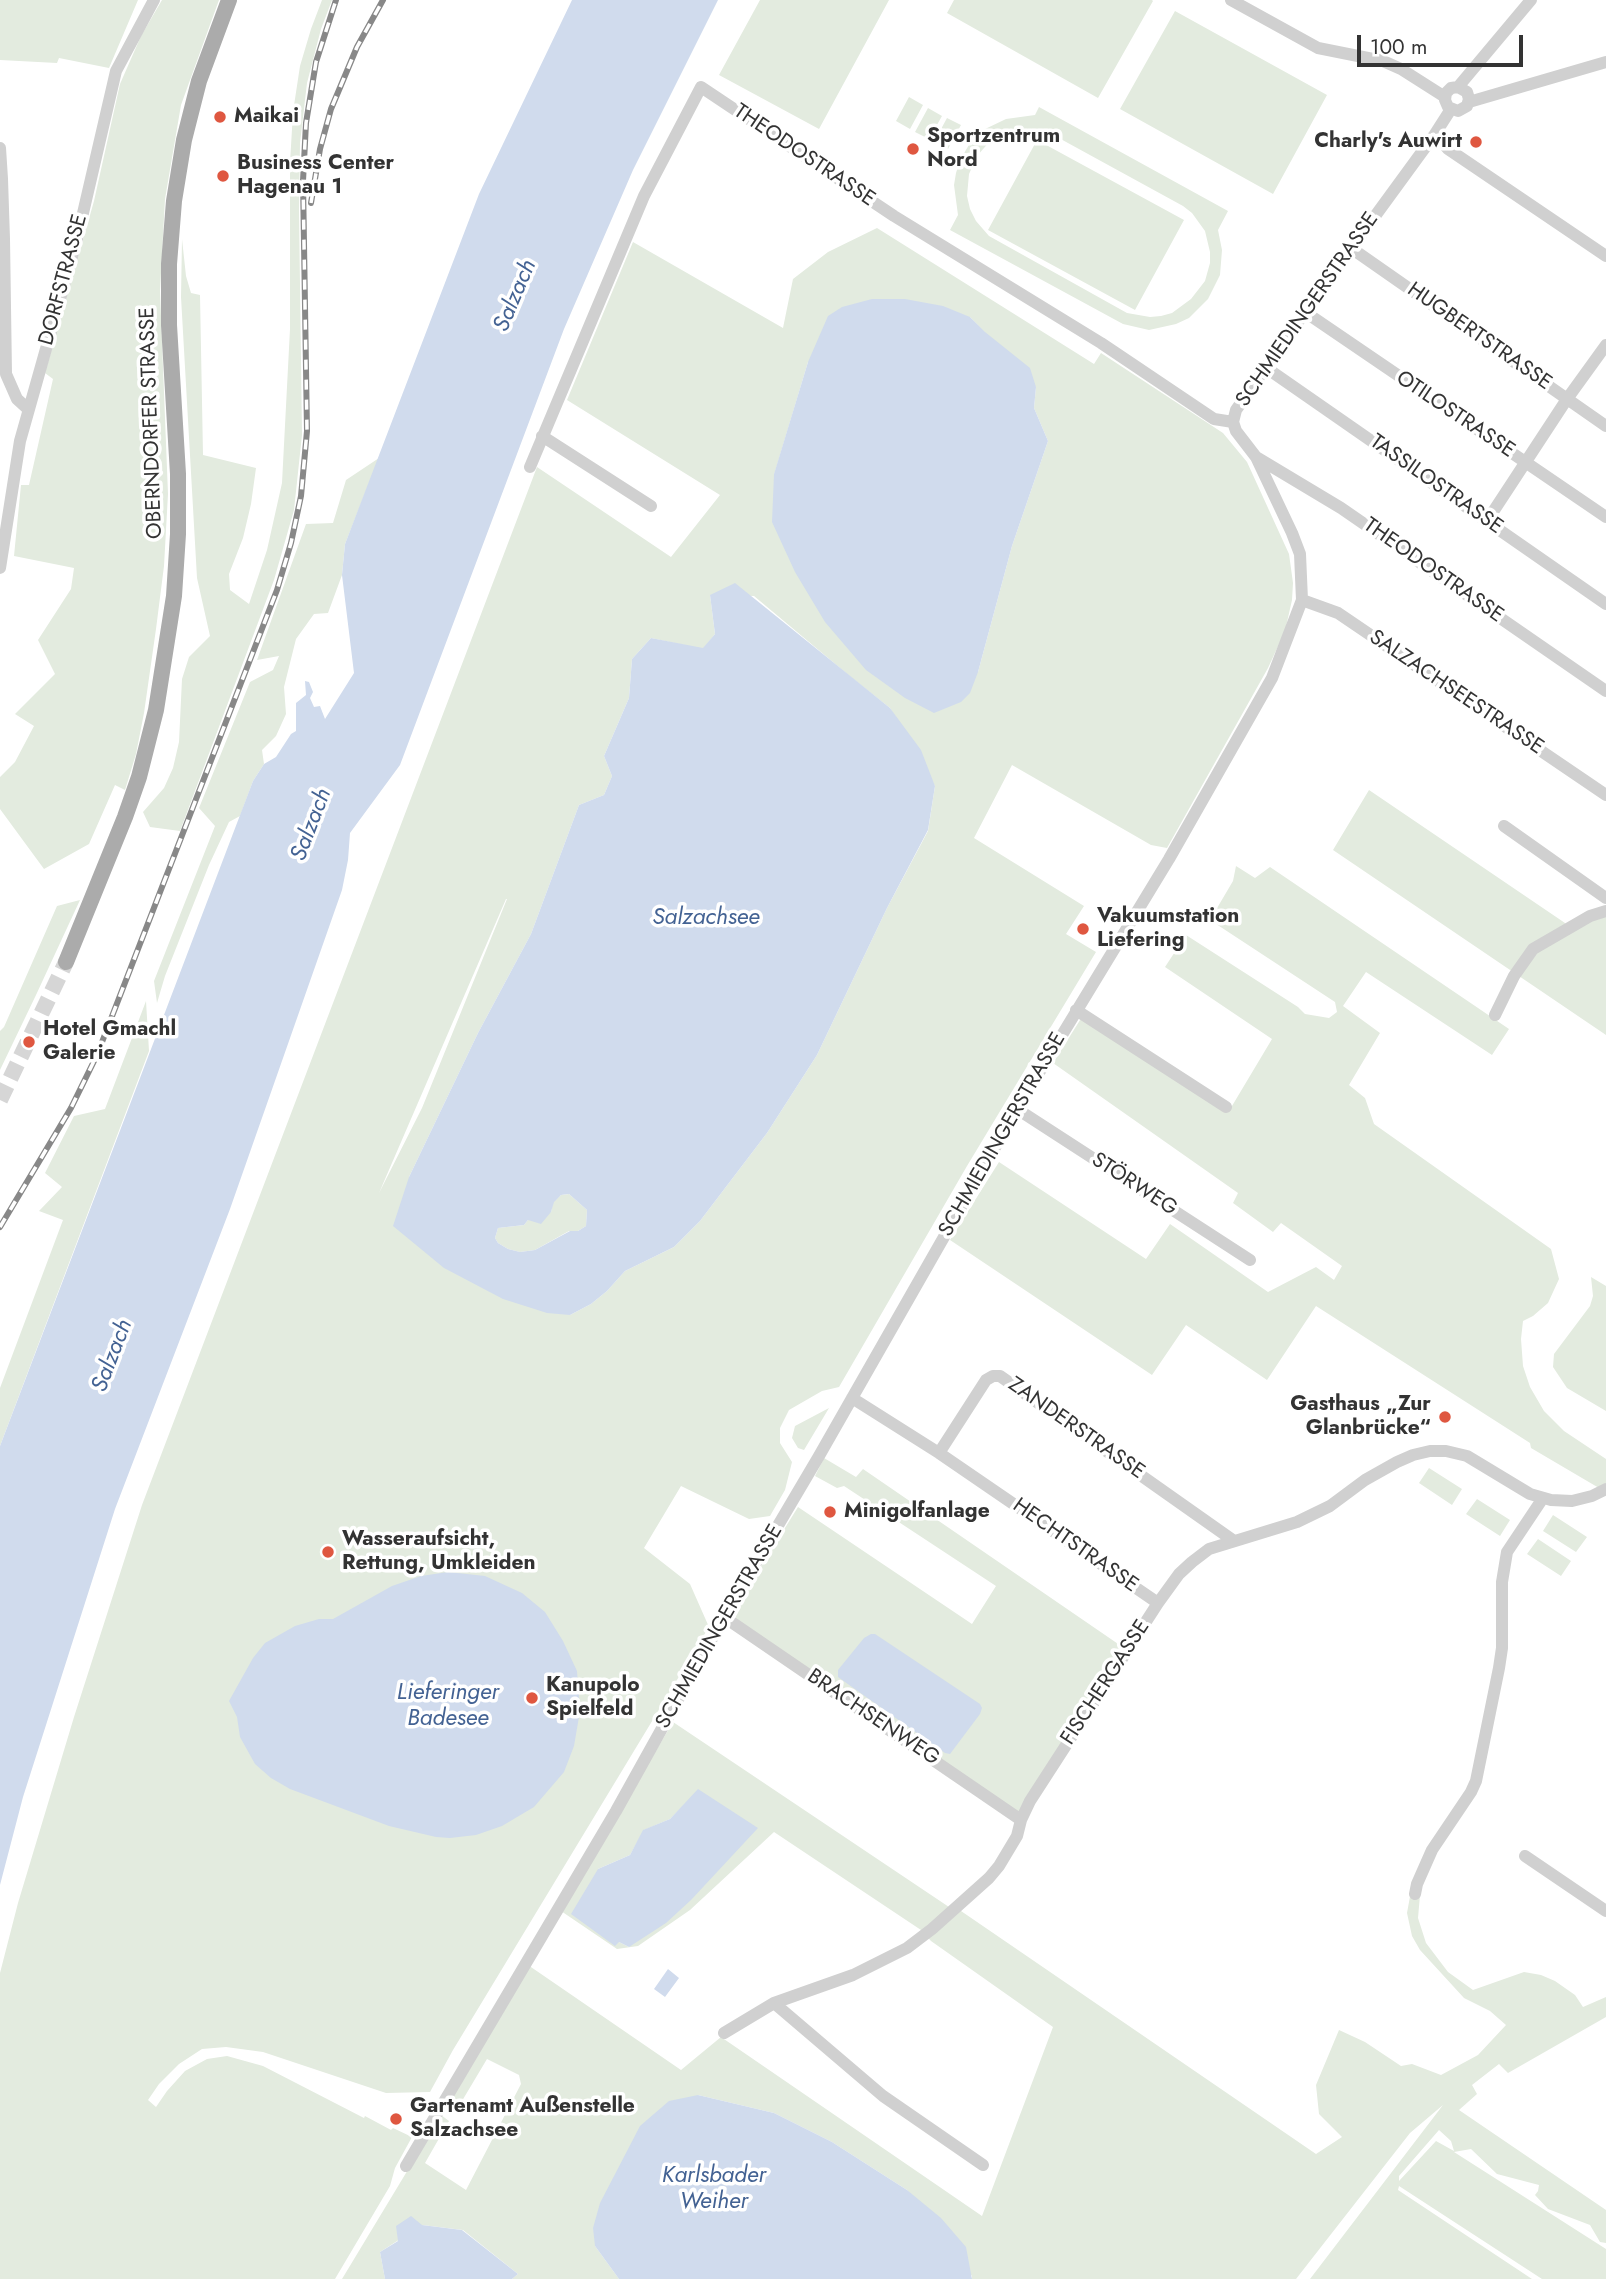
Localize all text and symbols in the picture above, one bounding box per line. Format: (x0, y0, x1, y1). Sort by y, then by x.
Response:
scale bar (1361, 21, 1527, 65)
text: 100 m (1370, 32, 1427, 62)
street label: THEODOSTRASSE (728, 99, 880, 213)
place label: Maikai (234, 104, 299, 130)
marker: Maikai (212, 109, 228, 125)
place label: Sportzentrum Nord (927, 124, 1060, 174)
place label: Charly's Auwirt (1314, 129, 1462, 155)
marker: Charly's Auwirt (1468, 134, 1484, 150)
marker: Sportzentrum Nord (905, 141, 921, 157)
place label: Business Center Hagenau 1 (237, 151, 394, 201)
marker: Business Center Hagenau 1 (215, 168, 231, 184)
street label: SCHMIEDINGERSTRASSE (1231, 208, 1385, 412)
street label: DORFSTRASSE (34, 212, 94, 348)
water label: Salzach (489, 256, 543, 336)
street label: HUGBERTSTRASSE (1402, 278, 1556, 396)
street label: OBERNDORFER STRASSE (135, 307, 169, 539)
street label: OTILOSTRASSE (1391, 366, 1519, 464)
street label: TASSILOSTRASSE (1365, 430, 1507, 540)
street label: THEODOSTRASSE (1358, 513, 1508, 629)
street label: SALZACHSEESTRASSE (1364, 625, 1548, 761)
water label: Salzach (286, 785, 338, 865)
water label: Salzachsee (652, 904, 760, 932)
place label: Vakuumstation Liefering (1097, 904, 1239, 954)
marker: Vakuumstation Liefering (1075, 921, 1091, 937)
place label: Hotel Gmachl Galerie (43, 1017, 176, 1067)
street label: SCHMIEDINGERSTRASSE (934, 1029, 1072, 1241)
marker: Hotel Gmachl Galerie (21, 1034, 37, 1050)
street label: STÖRWEG (1086, 1148, 1182, 1222)
water label: Salzach (87, 1316, 139, 1396)
street label: ZANDERSTRASSE (1003, 1373, 1149, 1485)
place label: Gasthaus „Zur Glanbrücke“ (1290, 1392, 1431, 1442)
marker: Gasthaus „Zur Glanbrücke“ (1437, 1409, 1453, 1425)
street label: HECHTSTRASSE (1007, 1493, 1143, 1599)
place label: Minigolfanlage (844, 1499, 990, 1525)
marker: Minigolfanlage (822, 1504, 838, 1520)
street label: SCHMIEDINGERSTRASSE (651, 1521, 789, 1733)
place label: Wasseraufsicht, Rettung, Umkleiden (342, 1527, 536, 1577)
marker: Wasseraufsicht, Rettung, Umkleiden (320, 1544, 336, 1560)
street label: FISCHERGASSE (1056, 1616, 1156, 1750)
street label: BRACHSENWEG (802, 1664, 944, 1772)
place label: Kanupolo Spielfeld (546, 1673, 640, 1723)
water label: Lieferinger Badesee (397, 1679, 499, 1733)
marker: Kanupolo Spielfeld (524, 1690, 540, 1706)
place label: Gartenamt Außenstelle Salzachsee (410, 2094, 635, 2144)
marker: Gartenamt Außenstelle Salzachsee (388, 2111, 404, 2127)
water label: Karlsbader Weiher (662, 2162, 766, 2216)

